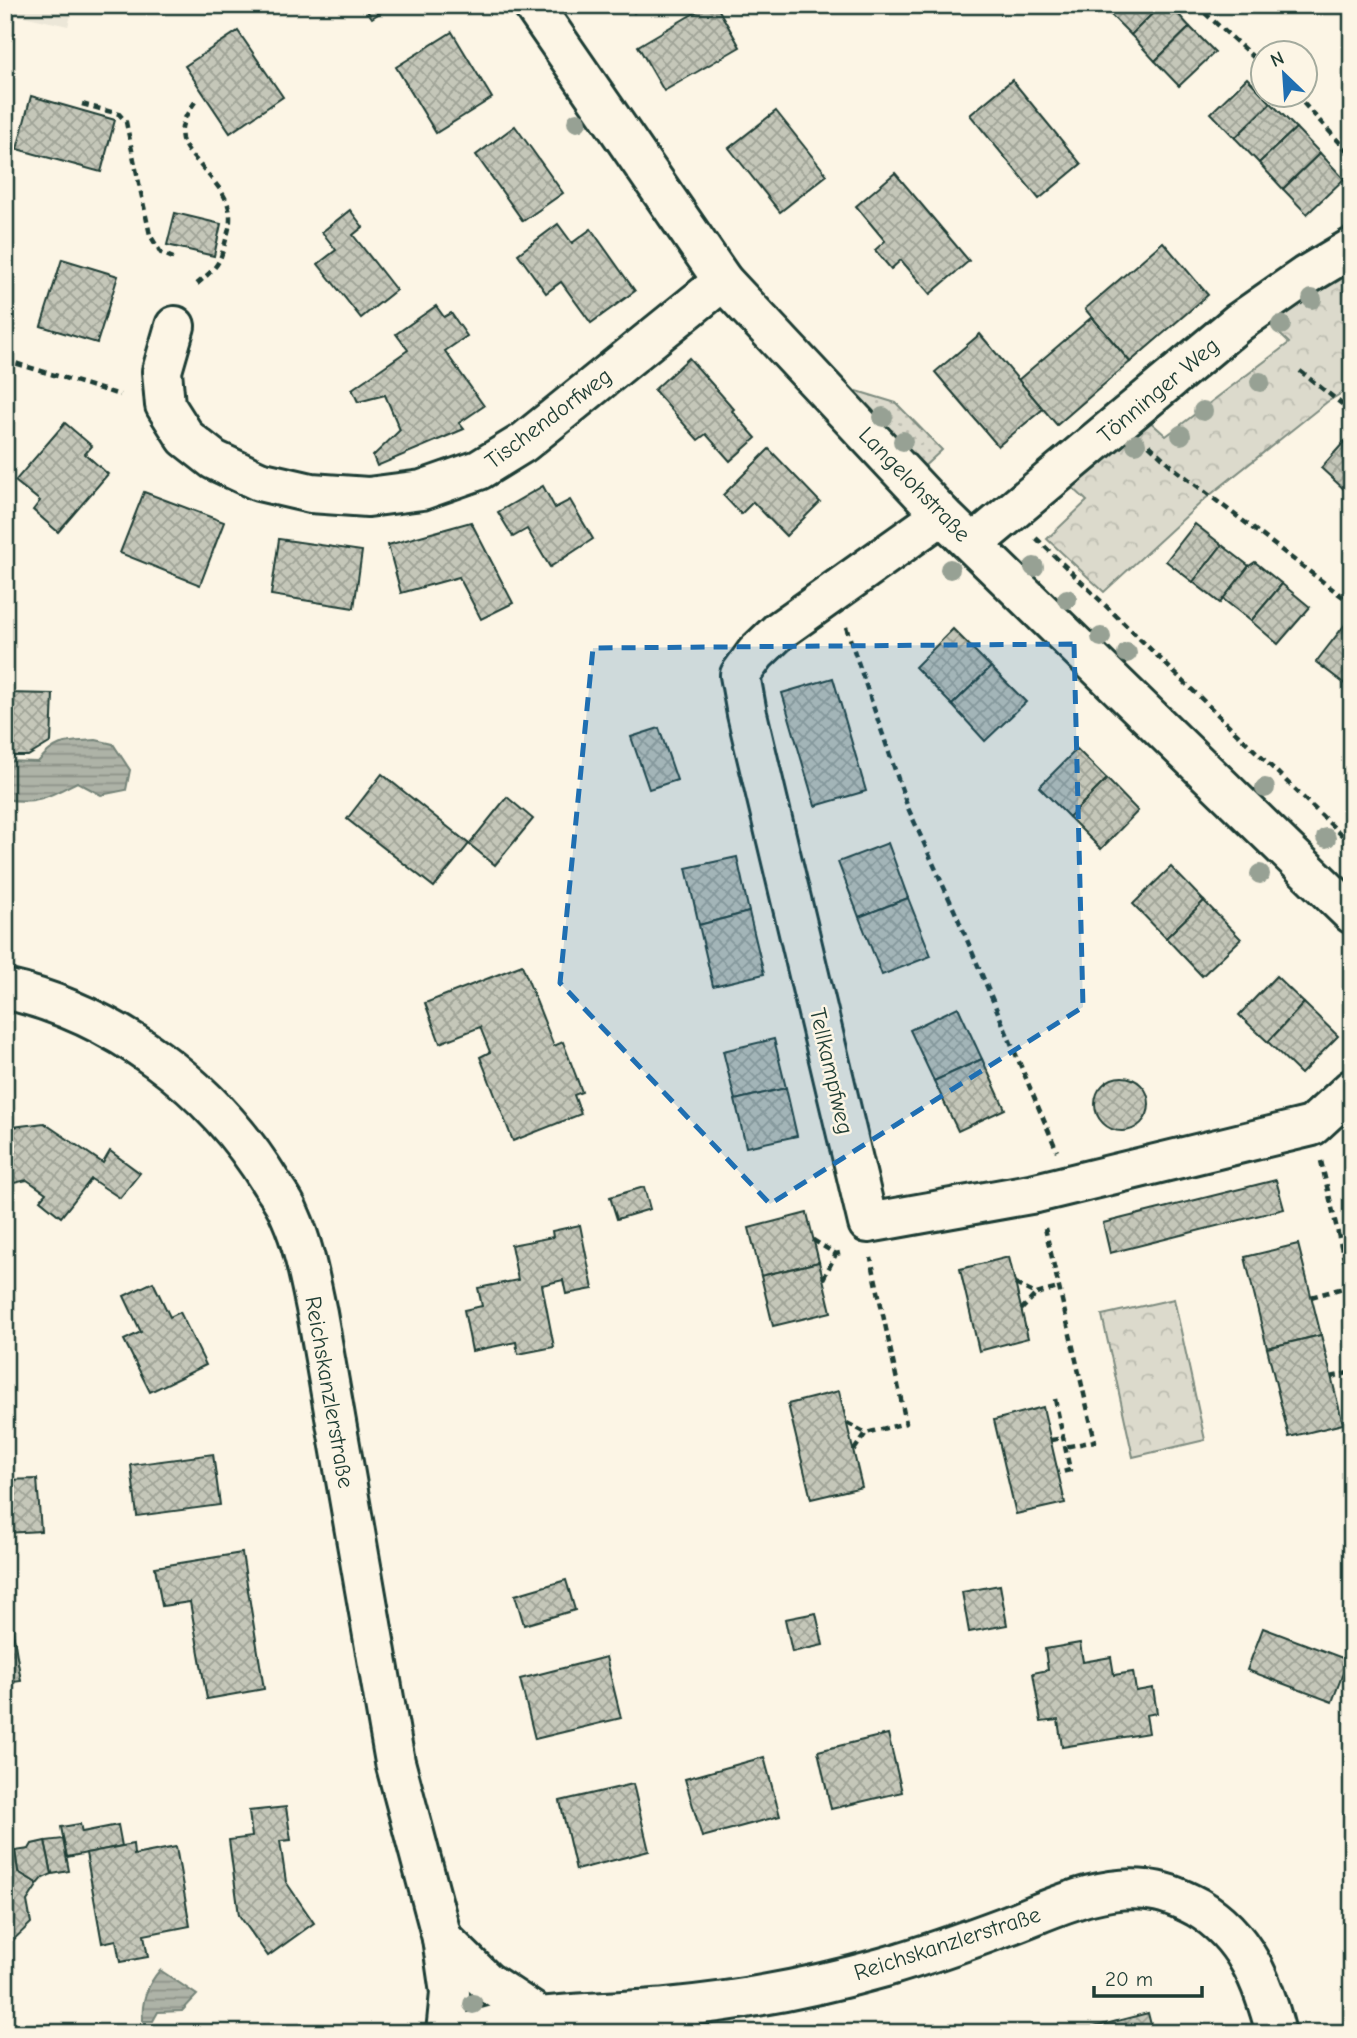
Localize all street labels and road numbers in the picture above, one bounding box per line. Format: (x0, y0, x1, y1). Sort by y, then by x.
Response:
street label: Tönninger Weg (1092, 332, 1224, 449)
street label: Tischendorfweg (480, 362, 617, 475)
street label: Langelohstraße (853, 421, 976, 547)
street label: Tellkampfweg (804, 1005, 859, 1137)
street label: Reichskanzlerstraße (299, 1294, 360, 1490)
street label: Reichskanzlerstraße (851, 1901, 1044, 1986)

